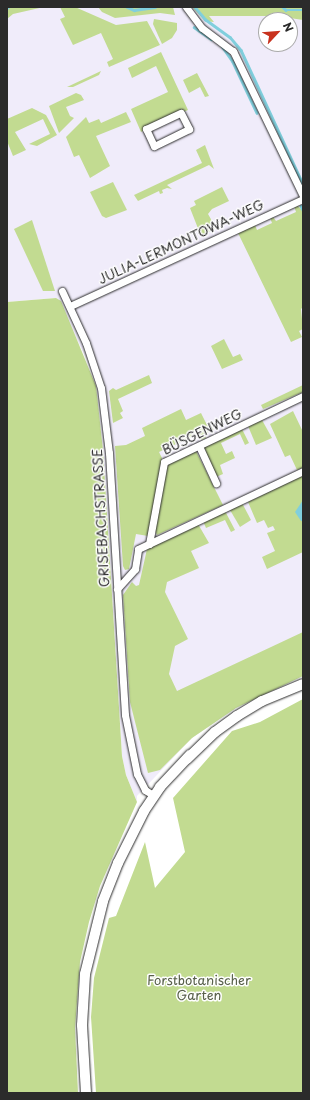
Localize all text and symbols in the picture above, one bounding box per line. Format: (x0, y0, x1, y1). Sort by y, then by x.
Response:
north arrow (258, 12, 298, 52)
text: N (279, 19, 298, 35)
street label: JULIA-LERMONTOWA-WEG (96, 197, 266, 287)
street label: BÜSGENWEG (160, 406, 244, 458)
street label: GRISEBACHSTRASSE (90, 448, 112, 588)
park label: Forstbotanischer Garten (147, 973, 251, 1004)

